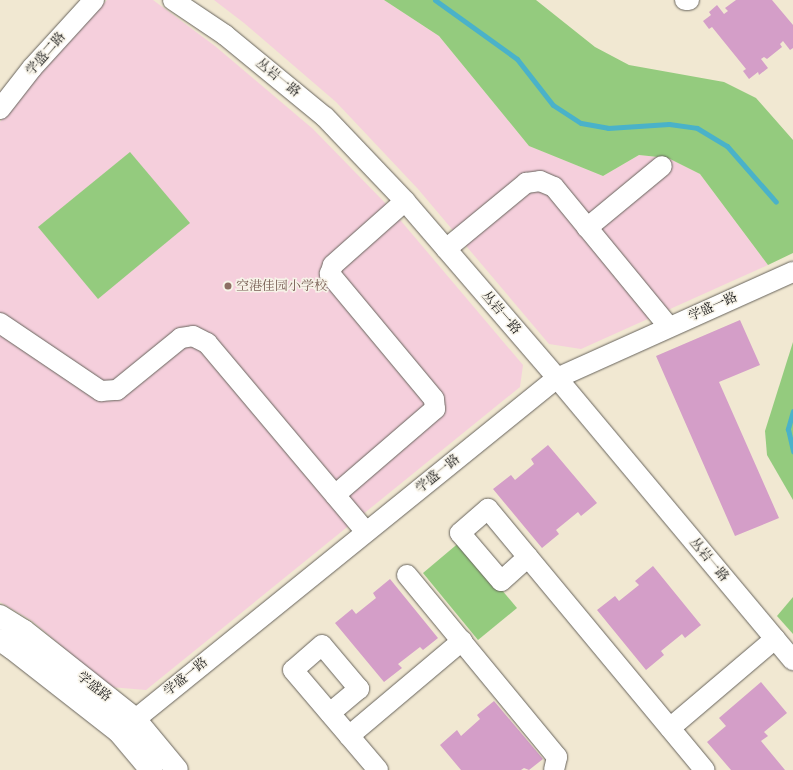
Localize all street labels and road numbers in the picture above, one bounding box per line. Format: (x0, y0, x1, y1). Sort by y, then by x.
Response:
street label: 学盛二路 (23, 29, 69, 79)
street label: 丛岩一路 (253, 56, 303, 100)
street label: 丛岩一路 (478, 288, 524, 338)
street label: 学盛一路 (686, 289, 740, 325)
street label: 学盛一路 (413, 452, 463, 496)
street label: 丛岩一路 (686, 535, 732, 585)
street label: 学盛一路 (161, 655, 211, 699)
street label: 学盛路 (74, 669, 114, 705)

